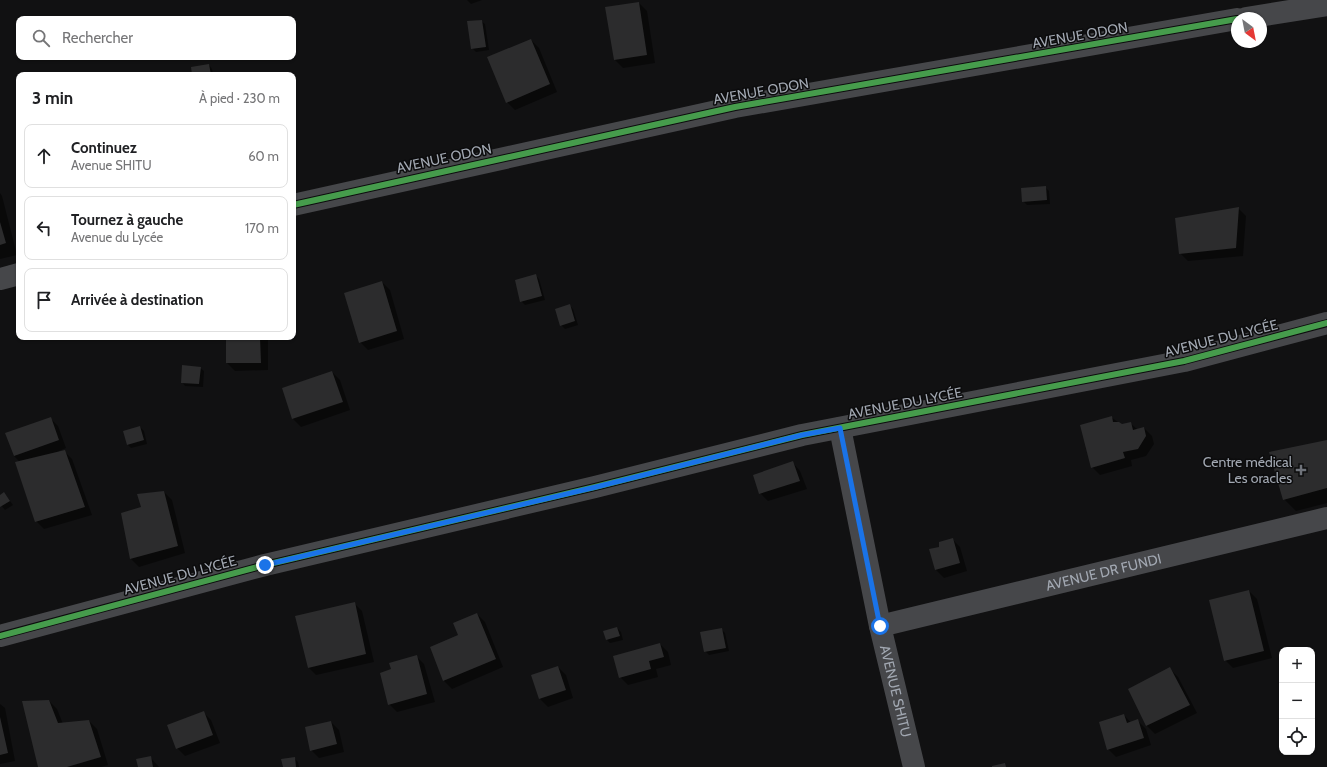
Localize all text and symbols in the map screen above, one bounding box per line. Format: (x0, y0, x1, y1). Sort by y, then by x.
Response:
north arrow (1231, 12, 1267, 48)
search box (16, 16, 296, 60)
street label: AVENUE ODON (1031, 18, 1129, 52)
icon: search (30, 27, 52, 49)
text: Rechercher (62, 29, 133, 47)
street label: AVENUE ODON (712, 74, 810, 108)
text: 3 min (32, 88, 73, 108)
text: À pied · 230 m (199, 90, 280, 106)
text: Continuez (71, 139, 137, 157)
street label: AVENUE ODON (395, 139, 493, 177)
icon: ahead (33, 145, 55, 167)
text: 60 m (248, 148, 279, 164)
text: Avenue SHITU (71, 157, 152, 173)
text: Tournez à gauche (71, 211, 183, 229)
icon: left (33, 217, 55, 239)
text: 170 m (245, 220, 279, 236)
text: Avenue du Lycée (71, 229, 163, 245)
icon: arrive (33, 289, 55, 311)
text: Arrivée à destination (71, 291, 203, 309)
street label: AVENUE DU LYCÉE (1163, 315, 1280, 361)
street label: AVENUE DU LYCÉE (846, 383, 964, 423)
place label: Centre médical Les oracles (1203, 453, 1293, 487)
marker: Centre médical Les oracles (1295, 464, 1307, 476)
street label: AVENUE DR FUNDI (1044, 549, 1163, 595)
street label: AVENUE DU LYCÉE (122, 551, 239, 599)
route end (256, 556, 274, 574)
route start (871, 617, 889, 635)
street label: AVENUE SHITU (876, 643, 916, 739)
map controls (1279, 647, 1315, 755)
button: + (1279, 647, 1315, 683)
button: − (1279, 683, 1315, 719)
button: locate (1279, 719, 1315, 755)

